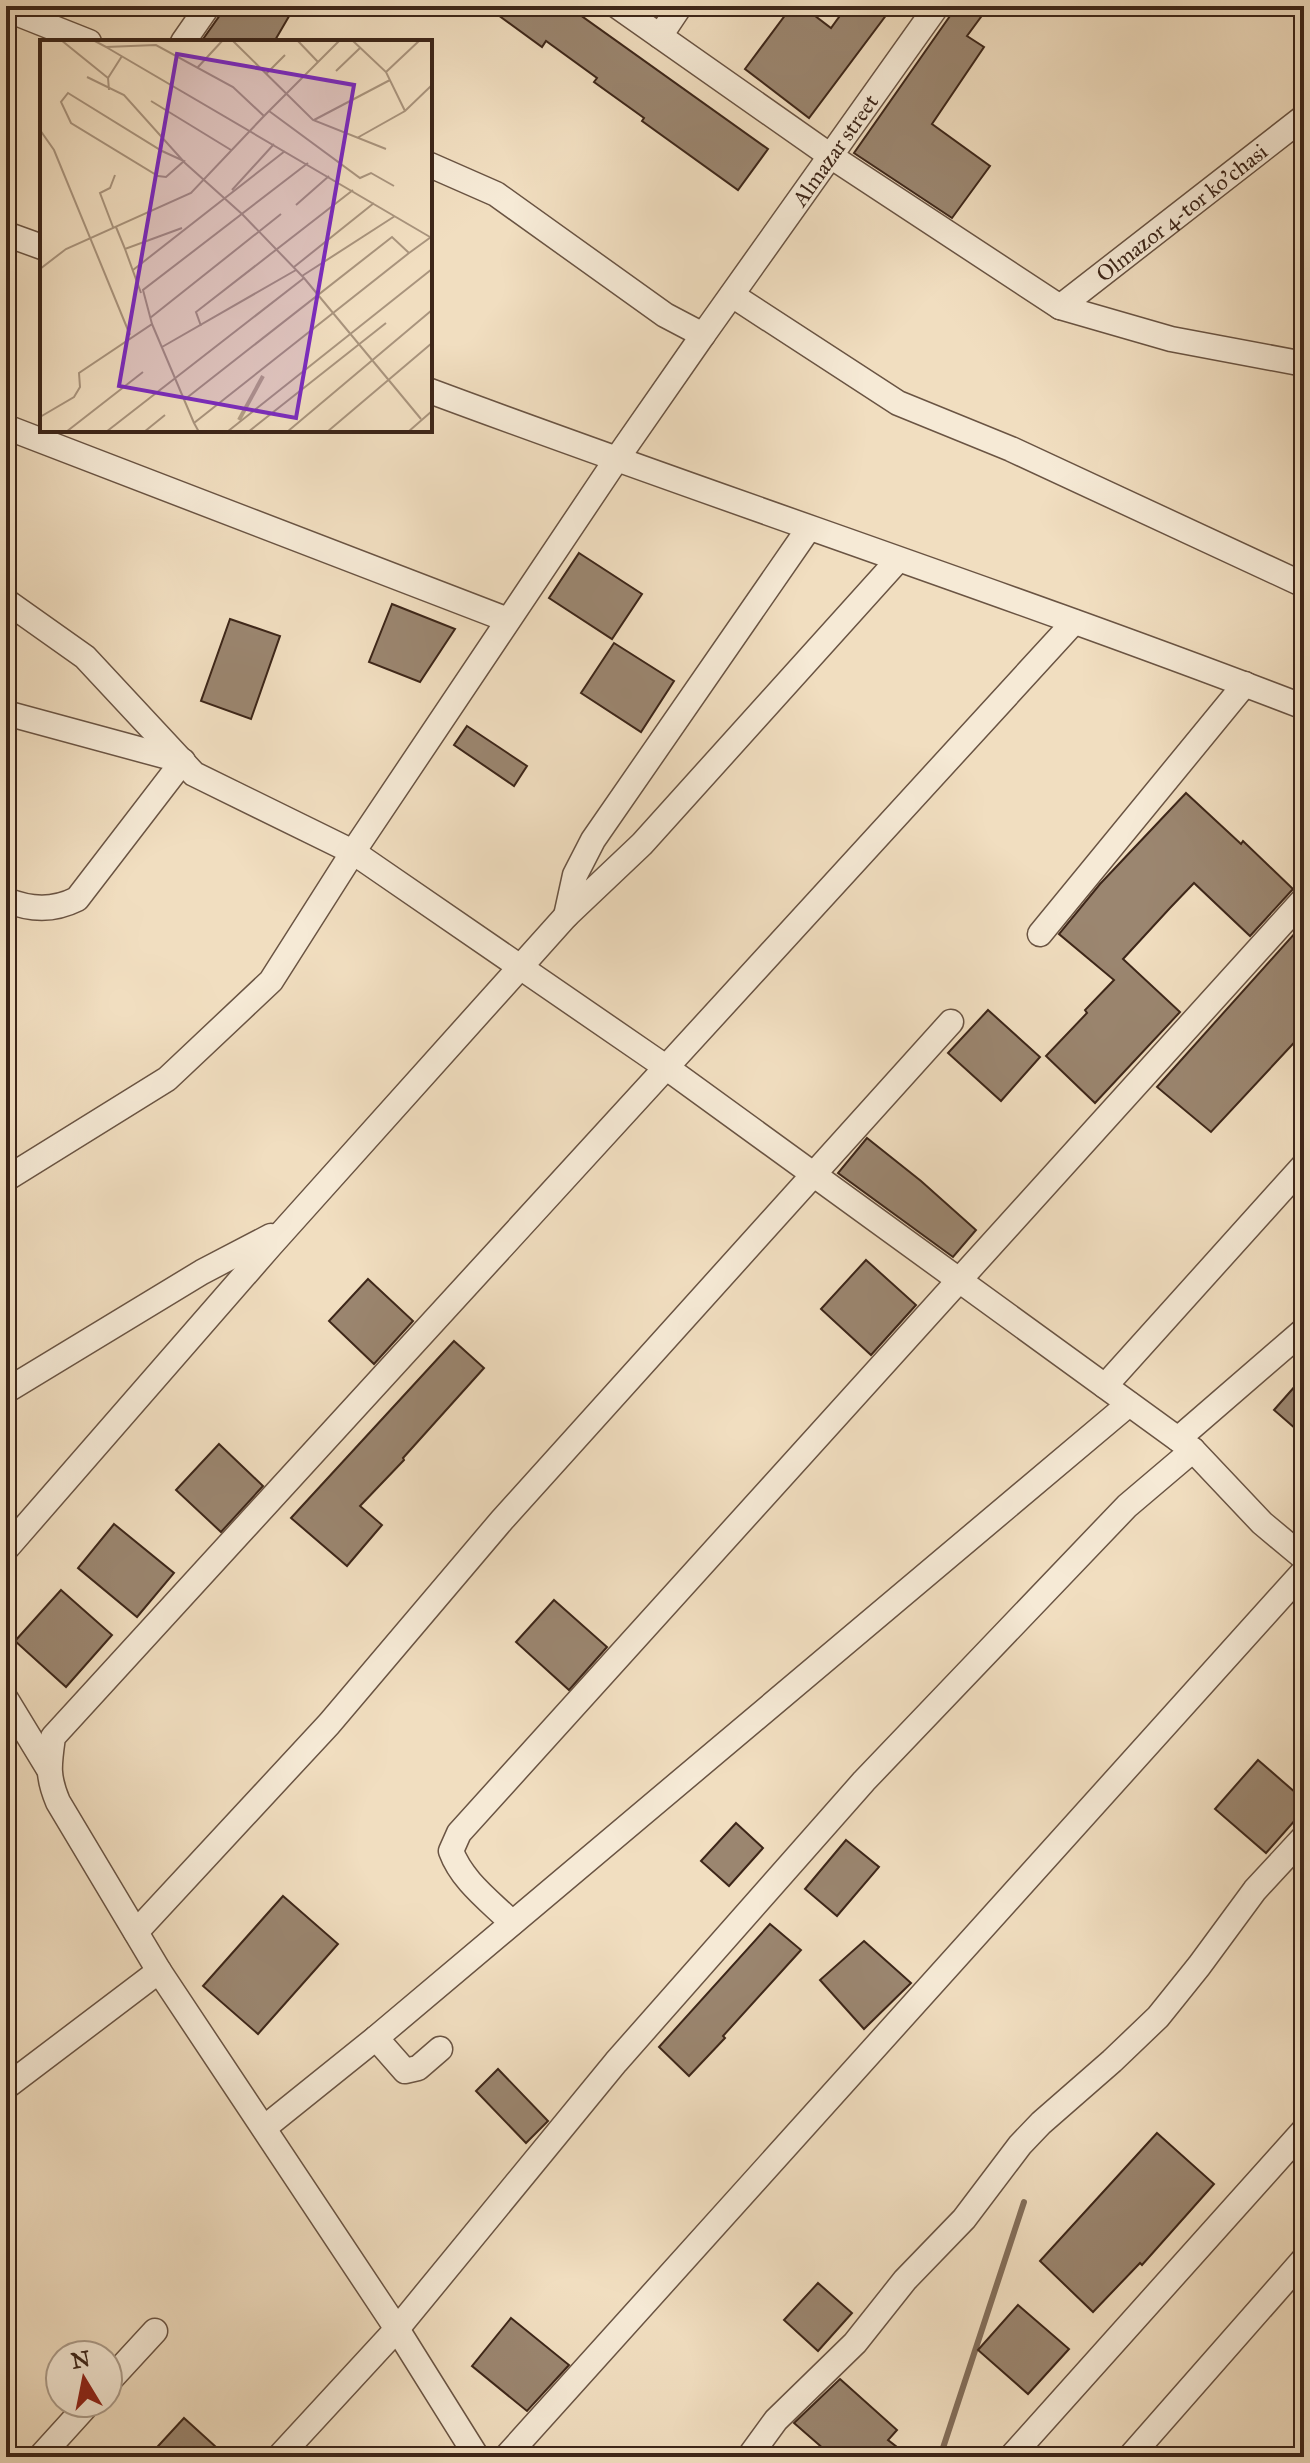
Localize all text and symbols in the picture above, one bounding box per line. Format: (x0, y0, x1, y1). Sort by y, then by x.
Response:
inset map (40, 40, 432, 432)
street label: Almazar street (785, 88, 884, 212)
street label: Olmazor 4-tor ko'chasi (1091, 137, 1272, 287)
north arrow (44, 2339, 124, 2419)
text: N (69, 2345, 92, 2375)

